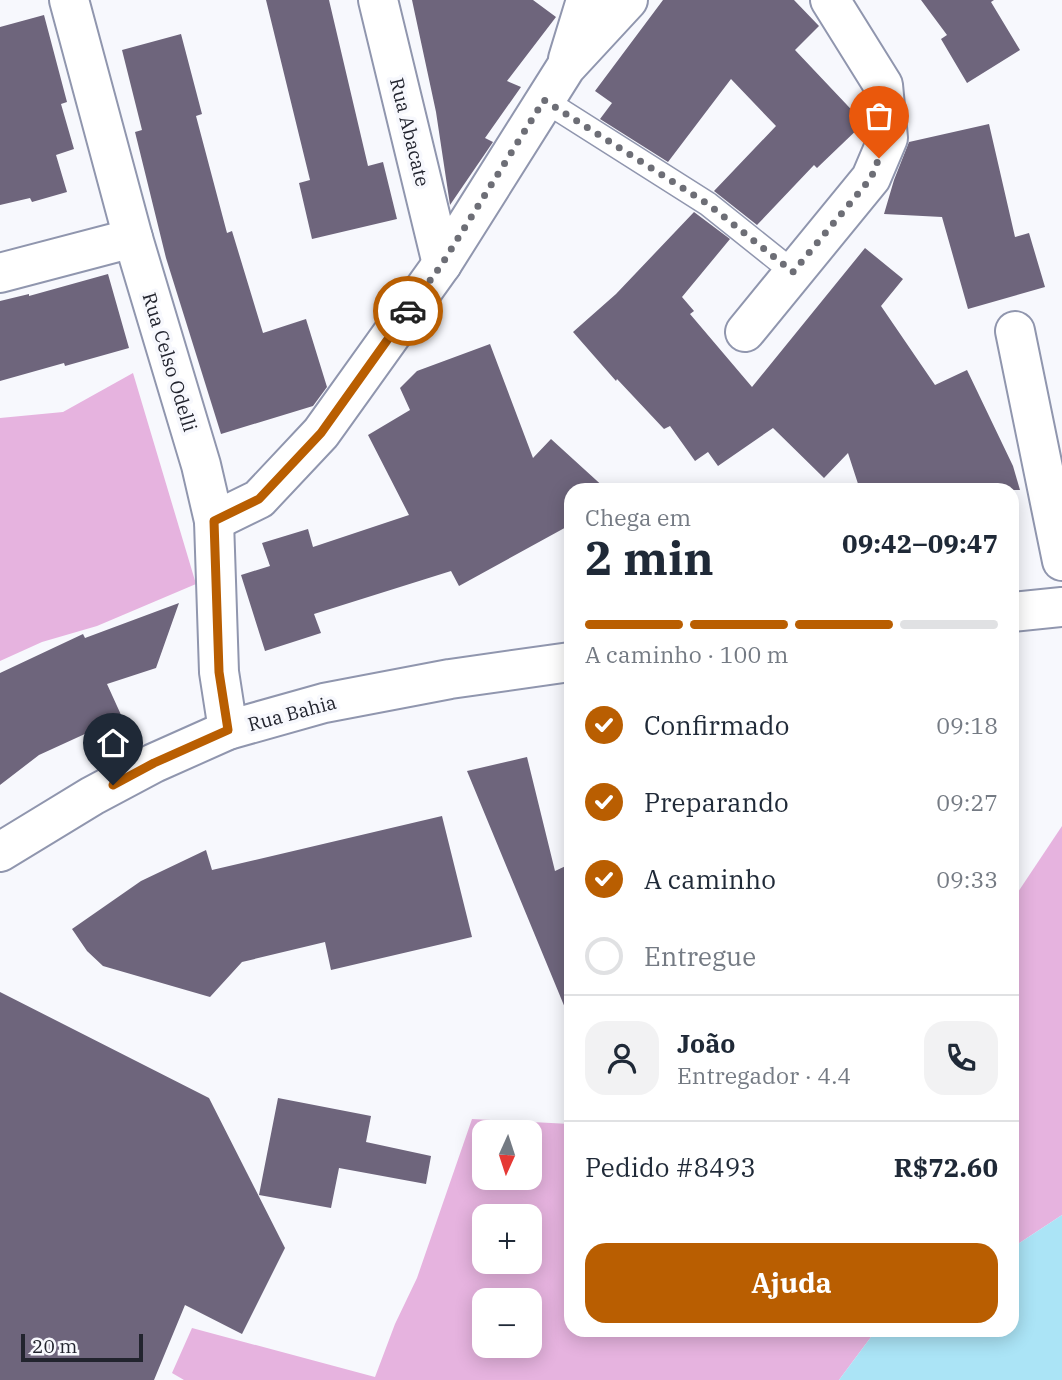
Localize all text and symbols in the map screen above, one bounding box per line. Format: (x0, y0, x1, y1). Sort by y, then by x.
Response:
street label: Rua Abacate (385, 75, 435, 189)
pin (849, 86, 909, 158)
icon: bag (860, 97, 898, 135)
courier (373, 276, 443, 346)
street label: Rua Celso Odelli (137, 289, 203, 435)
icon: car (389, 292, 427, 330)
text: Chega em (585, 502, 691, 532)
text: 09:42–09:47 (842, 526, 998, 560)
text: 2 min (585, 528, 714, 588)
text: A caminho · 100 m (585, 639, 788, 669)
street label: Rua Bahia (245, 690, 339, 736)
icon: check (585, 706, 623, 744)
text: Confirmado (644, 708, 789, 742)
text: 09:18 (936, 710, 998, 740)
pin (83, 713, 143, 785)
icon: home (94, 724, 132, 762)
icon: check (585, 783, 623, 821)
text: Preparando (644, 785, 789, 819)
text: 09:27 (936, 787, 998, 817)
icon: check (585, 860, 623, 898)
text: A caminho (644, 862, 776, 896)
text: 09:33 (936, 864, 998, 894)
text: Entregue (644, 939, 756, 973)
button: person (585, 1021, 659, 1095)
button: phone (924, 1021, 998, 1095)
text: João (677, 1026, 735, 1060)
text: Entregador · 4.4 (677, 1060, 851, 1090)
north arrow (472, 1120, 542, 1190)
map controls (472, 1120, 542, 1358)
text: Pedido #8493 (585, 1150, 756, 1184)
text: R$72.60 (894, 1150, 998, 1184)
button: + (472, 1204, 542, 1274)
button: Ajuda (585, 1243, 998, 1323)
button: − (472, 1288, 542, 1358)
scale bar (21, 1331, 144, 1363)
text: 20 m (32, 1334, 77, 1358)

